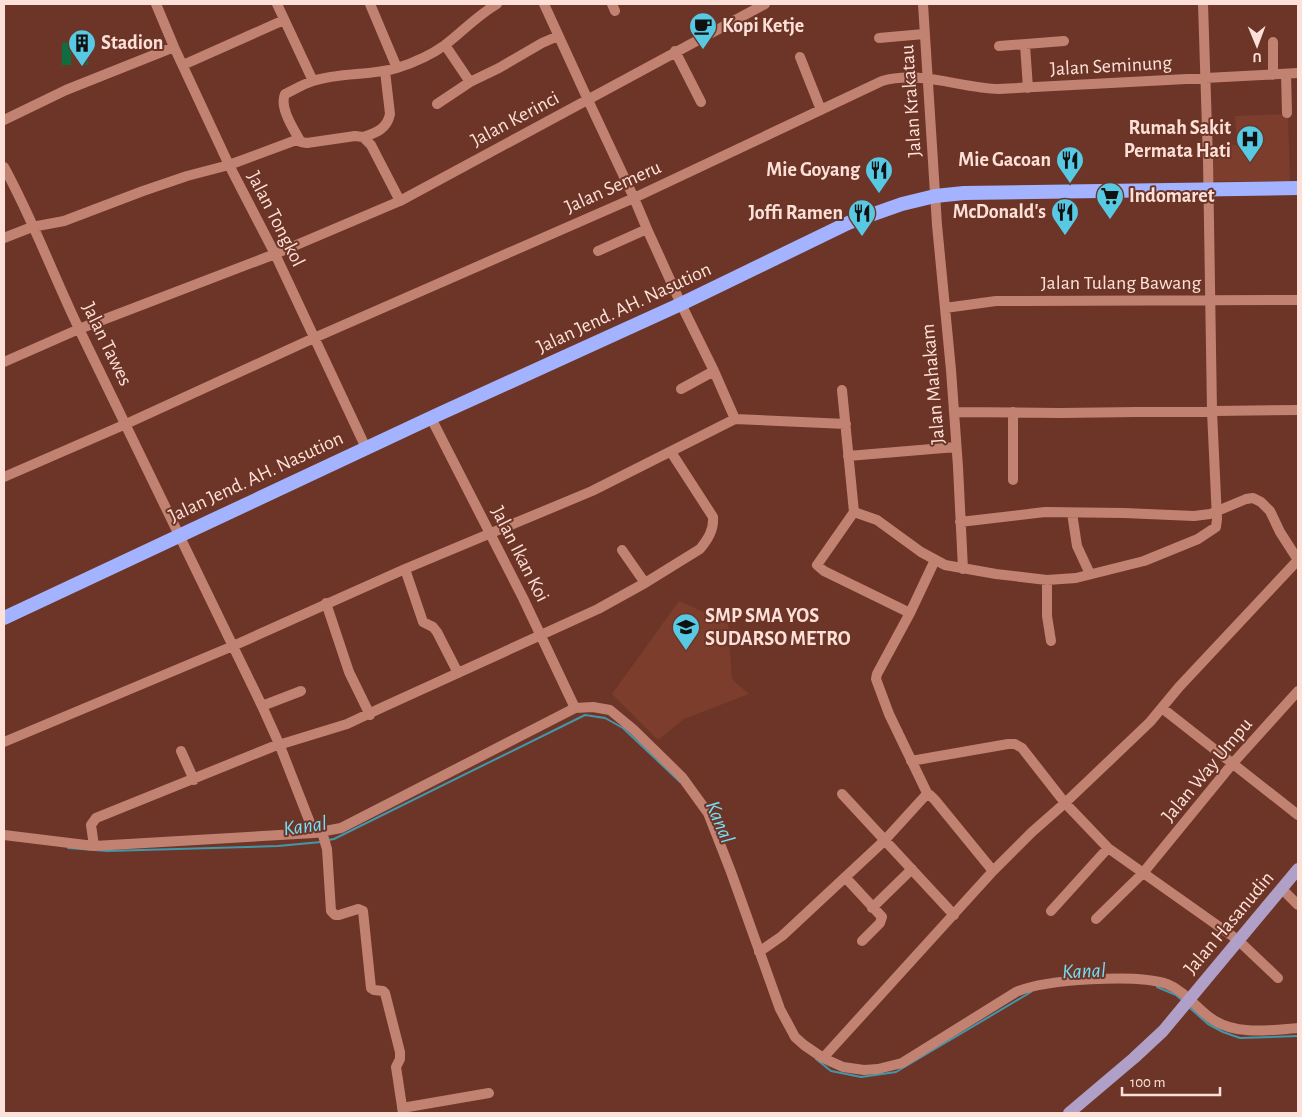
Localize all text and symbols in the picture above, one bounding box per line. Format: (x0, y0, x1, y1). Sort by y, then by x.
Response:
cafe icon: Kopi Ketje (688, 11, 718, 50)
place label: Kopi Ketje (722, 16, 804, 36)
north arrow (1232, 20, 1282, 70)
building icon: Stadion (67, 28, 97, 67)
place label: Stadion (101, 33, 163, 53)
street label: Jalan Krakatau (897, 44, 925, 158)
text: U (1253, 50, 1262, 64)
street label: Jalan Seminung (1049, 53, 1173, 79)
street label: Jalan Kerinci (468, 88, 562, 150)
place label: Rumah Sakit Permata Hati (1124, 118, 1231, 161)
hospital icon: Rumah Sakit Permata Hati (1235, 124, 1265, 163)
restaurant icon: Mie Gacoan (1055, 145, 1085, 184)
place label: Mie Gacoan (958, 150, 1051, 170)
restaurant icon: Mie Goyang (864, 155, 894, 194)
street label: Jalan Semeru (562, 157, 664, 217)
place label: Mie Goyang (766, 160, 861, 180)
street label: Jalan Tongkol (243, 168, 309, 270)
supermarket icon: Indomaret (1095, 181, 1125, 220)
place label: Indomaret (1129, 186, 1215, 206)
restaurant icon: McDonald's (1050, 197, 1080, 236)
restaurant icon: Joffi Ramen (847, 198, 877, 237)
place label: McDonald's (953, 202, 1046, 222)
place label: Joffi Ramen (749, 203, 843, 223)
street label: Jalan Jend. AH. Nasution (534, 259, 714, 357)
street label: Jalan Tulang Bawang (1041, 273, 1201, 293)
street label: Jalan Tawes (78, 299, 136, 389)
street label: Jalan Mahakam (918, 323, 948, 445)
street label: Jalan Jend. AH. Nasution (166, 428, 346, 526)
street label: Jalan Ikan Koi (487, 503, 553, 605)
place label: SMP SMA YOS SUDARSO METRO (705, 606, 851, 649)
school or university icon: SMP SMA YOS SUDARSO METRO (671, 612, 701, 651)
street label: Jalan Way Umpu (1158, 714, 1256, 826)
water label: Kanal (702, 798, 738, 846)
water label: Kanal (282, 813, 328, 839)
street label: Jalan Hasanudin (1180, 868, 1278, 978)
water label: Kanal (1062, 960, 1106, 982)
scale bar (1122, 1064, 1220, 1096)
text: 100 m (1130, 1075, 1165, 1090)

